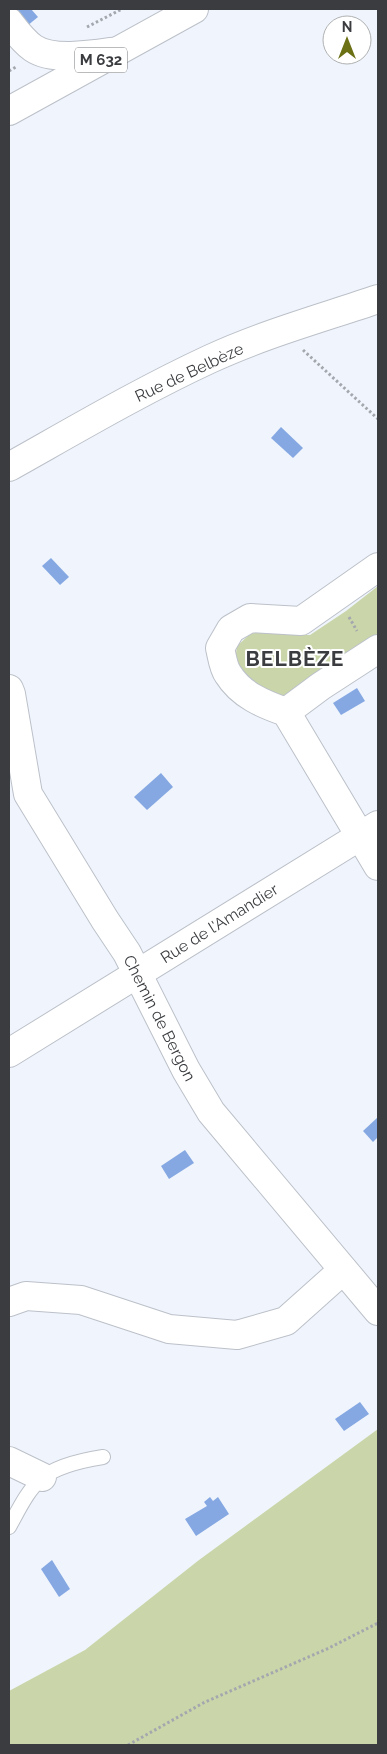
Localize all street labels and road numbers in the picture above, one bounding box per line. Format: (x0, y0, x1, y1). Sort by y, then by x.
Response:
road number: M 632 (75, 48, 127, 72)
street label: Rue de Belbèze (132, 339, 246, 406)
street label: Rue de l'Amandier (157, 879, 282, 967)
street label: Chemin de Bergon (120, 952, 200, 1084)

